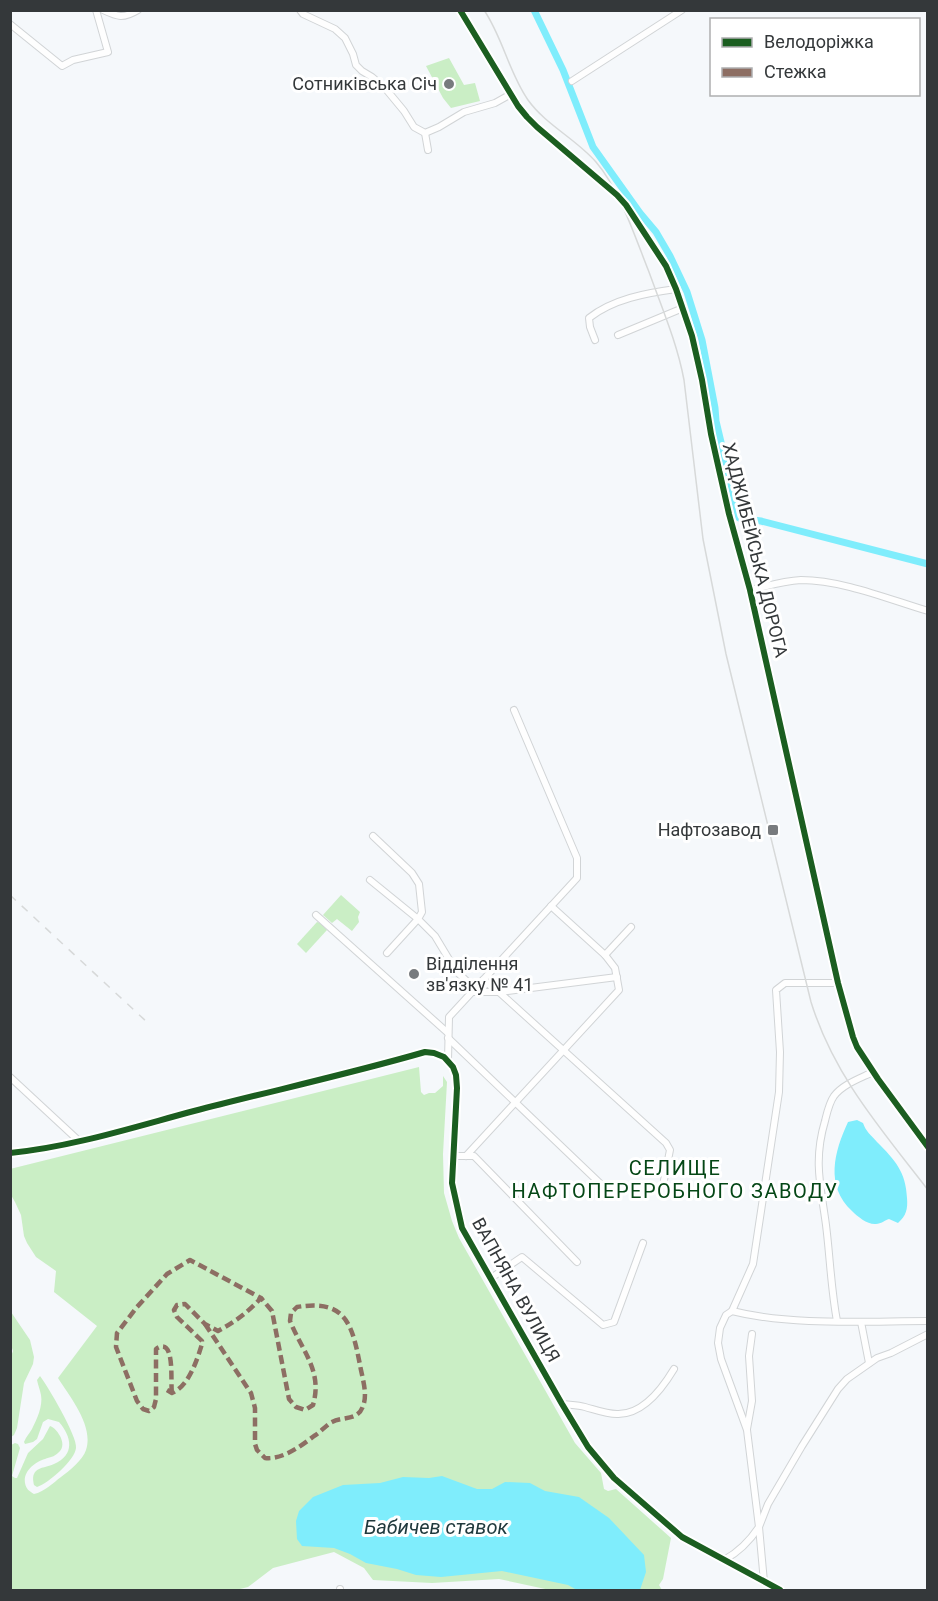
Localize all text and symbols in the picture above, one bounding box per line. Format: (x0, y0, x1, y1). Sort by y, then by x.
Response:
legend (710, 18, 920, 96)
text: Велодоріжка (764, 31, 874, 52)
text: Стежка (764, 61, 827, 82)
place label: Сотниківська Січ (292, 73, 437, 94)
marker: Сотниківська Січ (442, 77, 456, 91)
street label: ХАДЖИБЕЙСЬКА ДОРОГА (719, 440, 792, 660)
place label: Нафтозавод (658, 819, 761, 840)
marker: Нафтозавод (766, 823, 780, 837)
place label: Відділення зв'язку № 41 (426, 953, 533, 995)
marker: Відділення зв'язку № 41 (407, 967, 421, 981)
district label: СЕЛИЩЕ НАФТОПЕРЕРОБНОГО ЗАВОДУ (511, 1156, 839, 1203)
street label: ВАПНЯНА ВУЛИЦЯ (468, 1214, 565, 1365)
water label: Бабичев ставок (364, 1515, 509, 1539)

